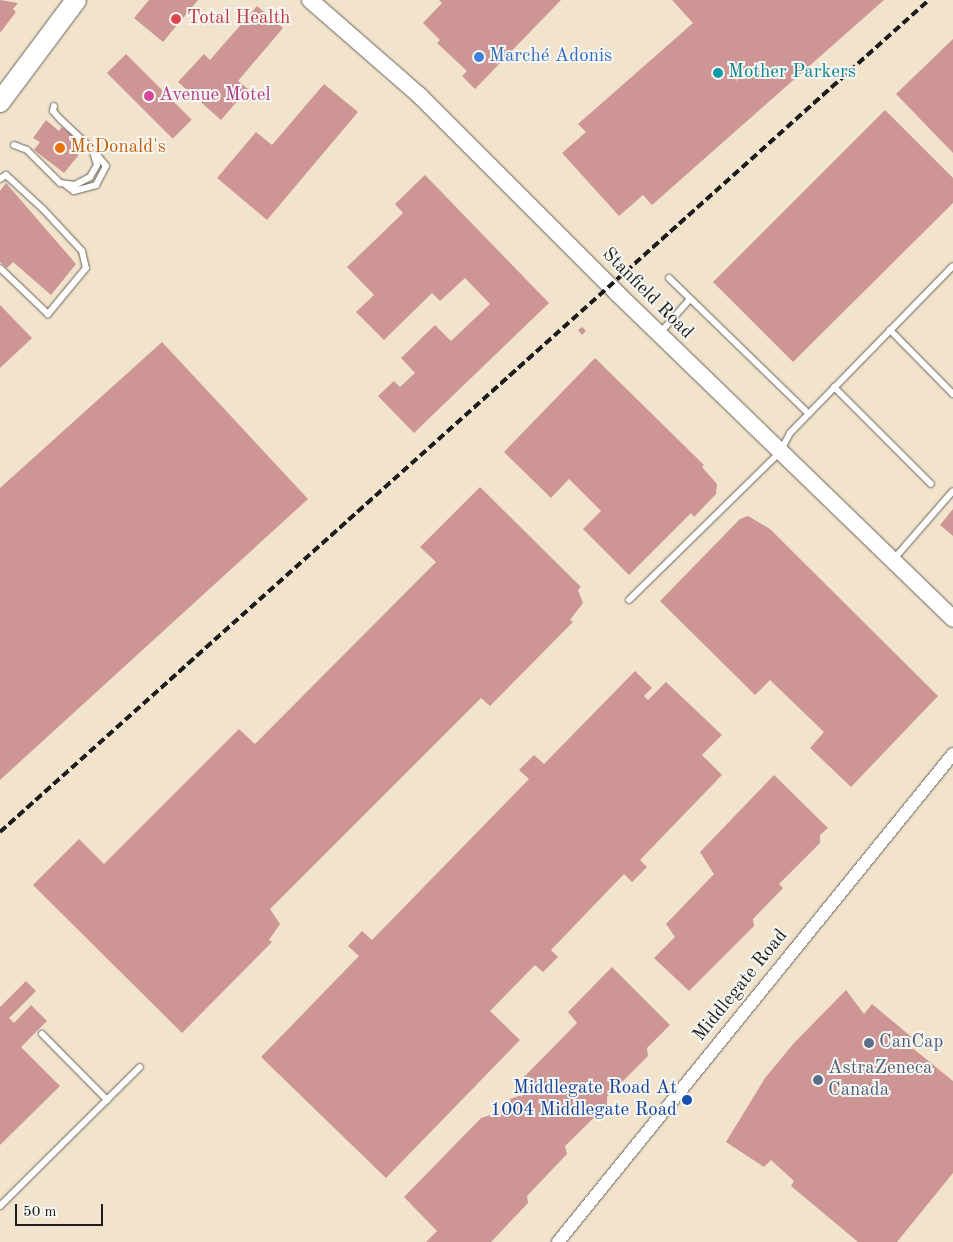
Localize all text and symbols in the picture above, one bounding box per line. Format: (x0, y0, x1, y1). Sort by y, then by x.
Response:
place label: Total Health (187, 8, 290, 30)
marker: Total Health (169, 12, 183, 26)
place label: Marché Adonis (489, 46, 612, 68)
marker: Marché Adonis (473, 51, 485, 63)
place label: Mother Parkers (728, 62, 856, 84)
marker: Mother Parkers (712, 67, 724, 79)
place label: Avenue Motel (159, 85, 271, 107)
marker: Avenue Motel (143, 90, 155, 102)
place label: McDonald's (70, 137, 166, 159)
marker: McDonald's (54, 142, 66, 154)
street label: Stanfield Road (597, 244, 697, 344)
street label: Middlegate Road (689, 925, 793, 1047)
place label: CanCap (879, 1032, 943, 1054)
marker: CanCap (863, 1037, 875, 1049)
place label: AstraZeneca Canada (828, 1058, 932, 1102)
marker: AstraZeneca Canada (812, 1074, 824, 1086)
place label: Middlegate Road At 1004 Middlegate Road (490, 1078, 677, 1122)
marker: Middlegate Road At 1004 Middlegate Road (681, 1094, 693, 1106)
scale bar (18, 1194, 105, 1226)
text: 50 m (23, 1205, 57, 1220)

